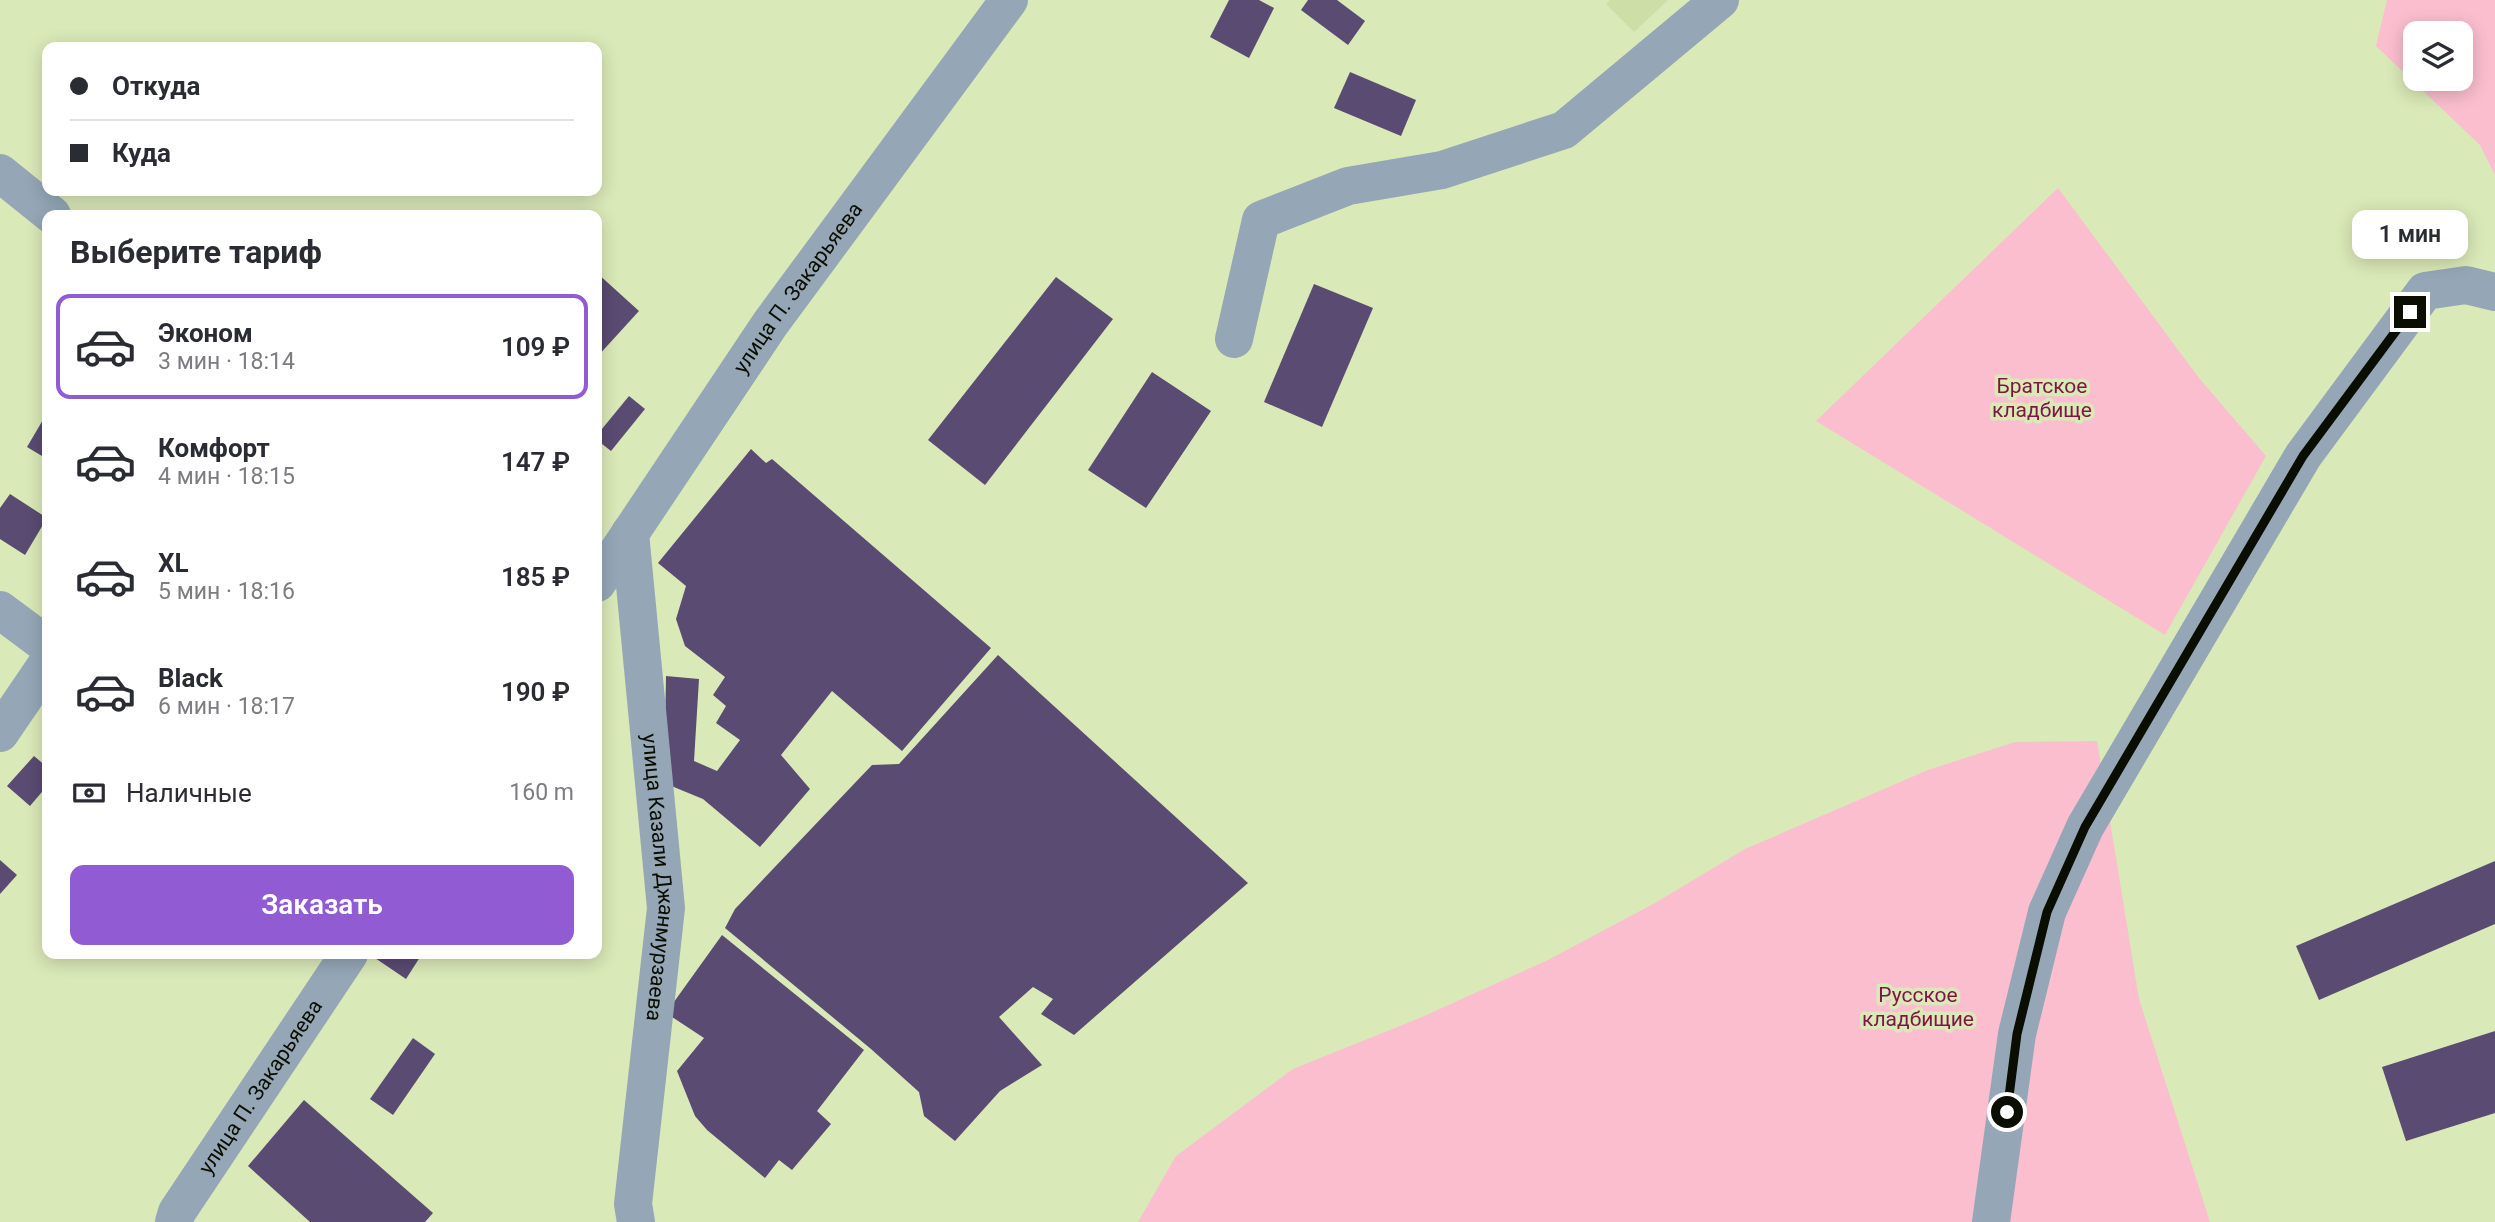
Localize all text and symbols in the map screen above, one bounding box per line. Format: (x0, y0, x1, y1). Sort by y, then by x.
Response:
map controls (2403, 21, 2473, 91)
button: layers (2403, 21, 2473, 91)
text: Откуда (112, 71, 201, 101)
text: Куда (112, 138, 171, 168)
street label: улица П. Закарьяева (728, 198, 867, 378)
callout: 1 мин (2352, 210, 2468, 260)
text: 1 мин (2379, 221, 2441, 248)
text: Выберите тариф (70, 233, 322, 271)
route end (2394, 296, 2426, 328)
icon: car (74, 315, 137, 378)
text: Эконом (158, 318, 253, 348)
text: 109 ₽ (501, 332, 570, 362)
text: 3 мин · 18:14 (158, 348, 295, 375)
park label: Братское кладбище (1992, 374, 2092, 422)
icon: car (74, 430, 137, 493)
text: Комфорт (158, 433, 270, 463)
text: 147 ₽ (501, 447, 570, 477)
text: 4 мин · 18:15 (158, 463, 295, 490)
icon: car (74, 545, 137, 608)
text: XL (158, 548, 189, 578)
text: 185 ₽ (501, 562, 570, 592)
text: 5 мин · 18:16 (158, 578, 295, 605)
icon: car (74, 660, 137, 723)
text: Black (158, 663, 223, 693)
text: 190 ₽ (501, 677, 570, 707)
text: 6 мин · 18:17 (158, 693, 295, 720)
street label: улица Казали Джанмурзаева (637, 732, 678, 1022)
icon: cash (70, 774, 108, 812)
text: Наличные (126, 778, 252, 808)
text: 160 m (509, 779, 574, 806)
button: Заказать (70, 865, 574, 945)
park label: Русское кладбищие (1862, 983, 1974, 1031)
street label: улица П. Закарьяева (194, 995, 327, 1179)
route start (1991, 1096, 2023, 1128)

